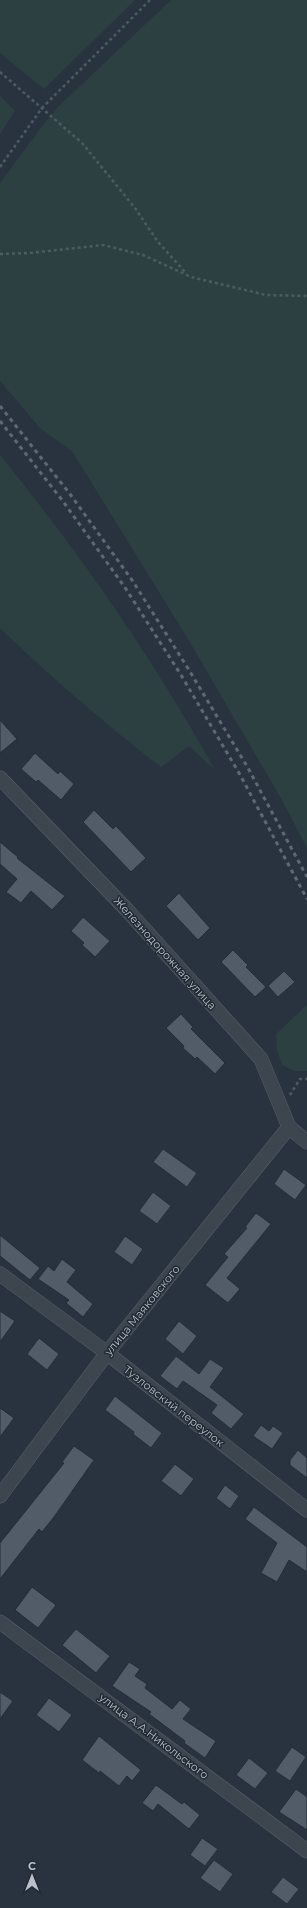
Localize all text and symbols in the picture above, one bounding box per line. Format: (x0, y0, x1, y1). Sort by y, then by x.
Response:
street label: Железнодорожная улица (111, 894, 219, 1012)
street label: улица Маяковского (101, 1262, 183, 1359)
street label: Тузловский переулок (121, 1362, 228, 1450)
street label: улица А.А.Никольского (96, 1690, 212, 1782)
north arrow (12, 1856, 52, 1896)
text: С (28, 1859, 36, 1873)

